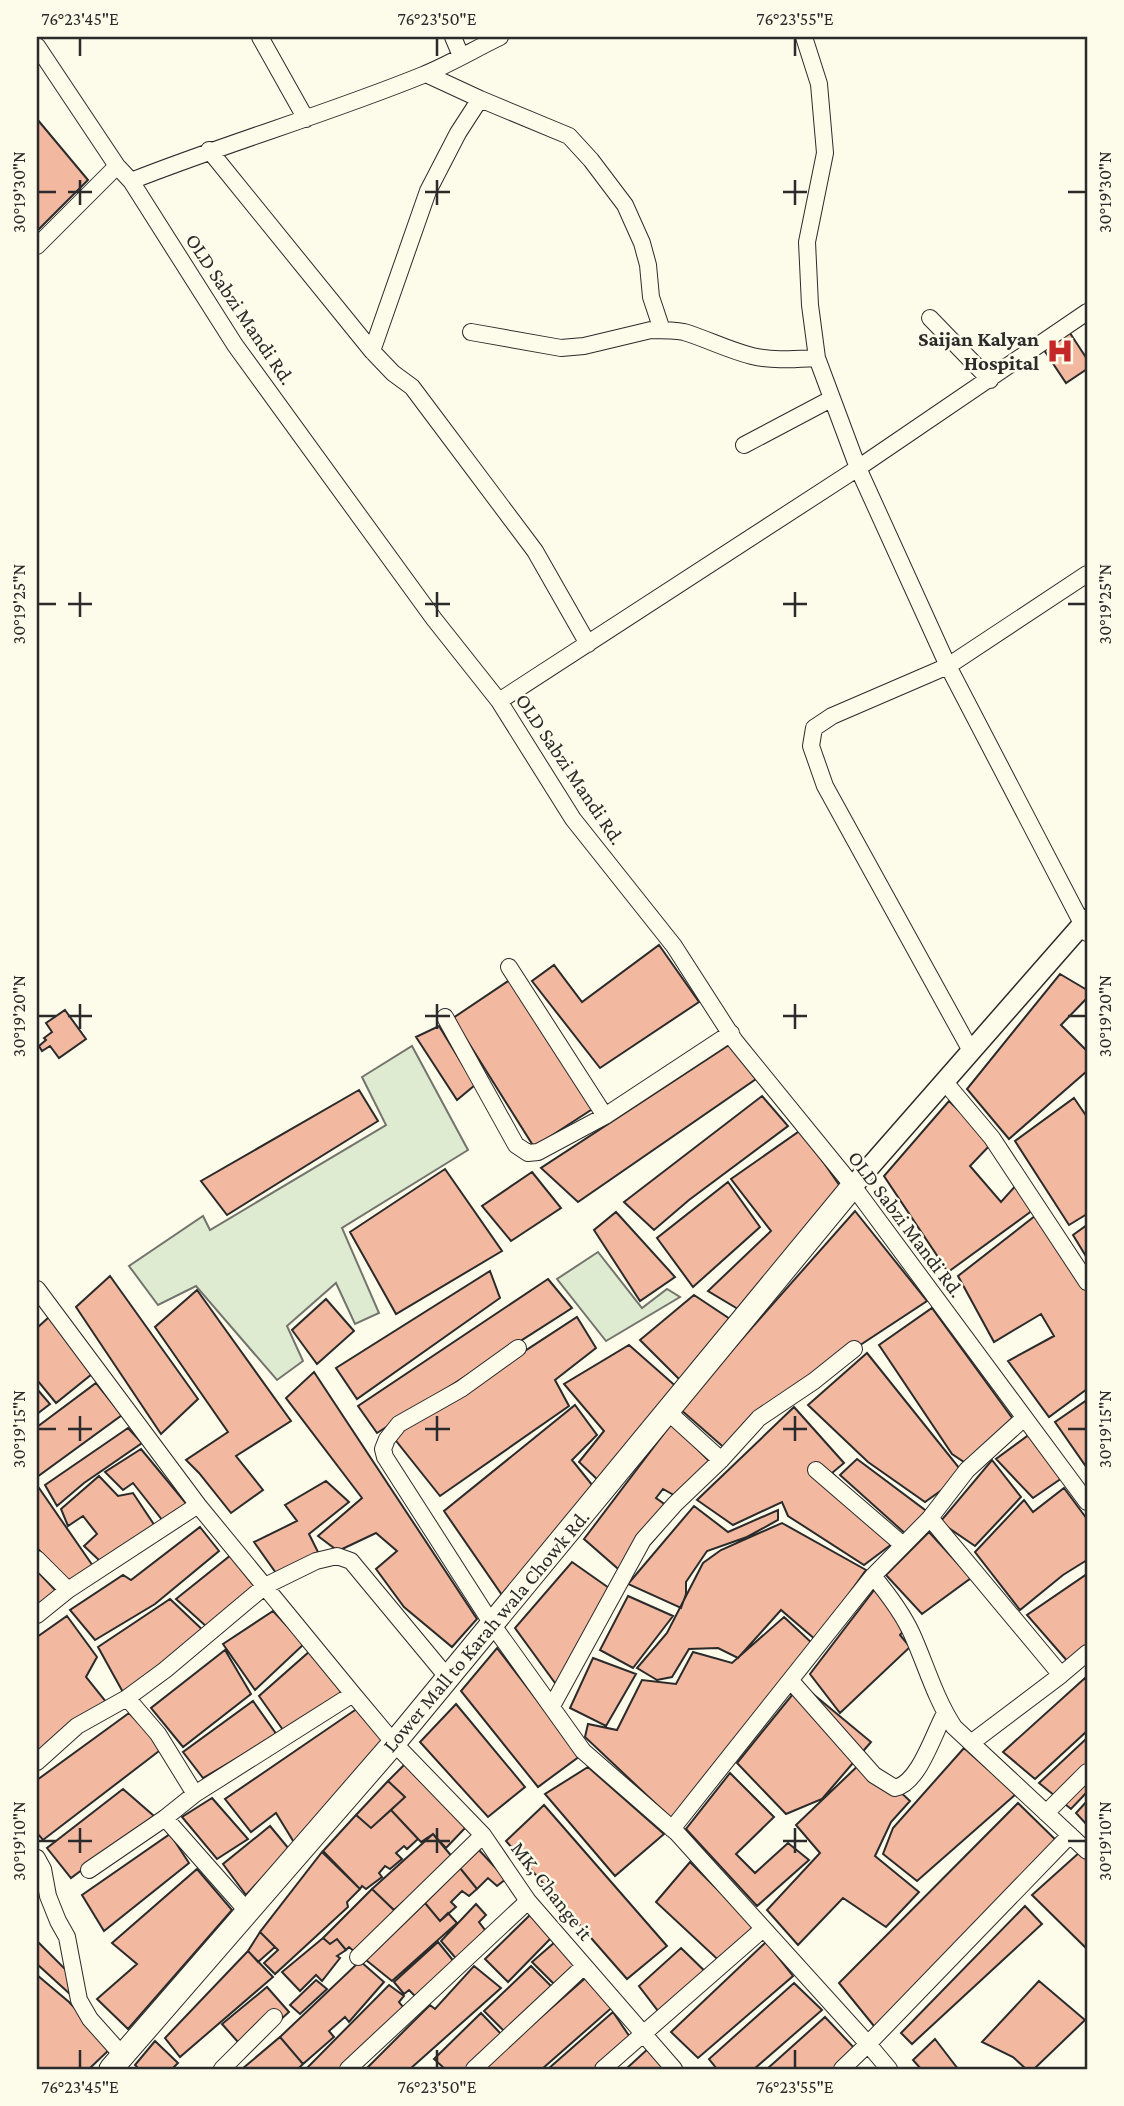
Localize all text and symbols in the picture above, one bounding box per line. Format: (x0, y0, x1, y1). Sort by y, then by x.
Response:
text: 76°23'45"E (41, 9, 119, 29)
text: 76°23'50"E (398, 9, 477, 29)
text: 76°23'55"E (756, 9, 834, 29)
text: 30°19'30"N (9, 151, 29, 233)
text: 30°19'30"N (1095, 151, 1115, 233)
street label: OLD Sabzi Mandi Rd. (180, 229, 300, 389)
place label: Saijan Kalyan Hospital (918, 327, 1039, 375)
hospital icon: Saijan Kalyan Hospital (1045, 336, 1075, 366)
text: 30°19'25"N (9, 563, 29, 644)
text: 30°19'25"N (1095, 563, 1115, 644)
street label: OLD Sabzi Mandi Rd. (510, 689, 630, 849)
text: 30°19'20"N (9, 975, 29, 1057)
text: 30°19'20"N (1095, 975, 1115, 1057)
street label: OLD Sabzi Mandi Rd. (843, 1146, 969, 1302)
text: 30°19'15"N (9, 1390, 29, 1468)
text: 30°19'15"N (1095, 1390, 1115, 1468)
street label: Lower Mall to Karah wala Chowk Rd. (378, 1505, 594, 1757)
text: 30°19'10"N (9, 1801, 29, 1881)
text: 30°19'10"N (1095, 1801, 1115, 1881)
street label: MK, Change it (506, 1837, 599, 1946)
text: 76°23'45"E (41, 2077, 119, 2097)
text: 76°23'50"E (398, 2077, 477, 2097)
text: 76°23'55"E (756, 2077, 834, 2097)

